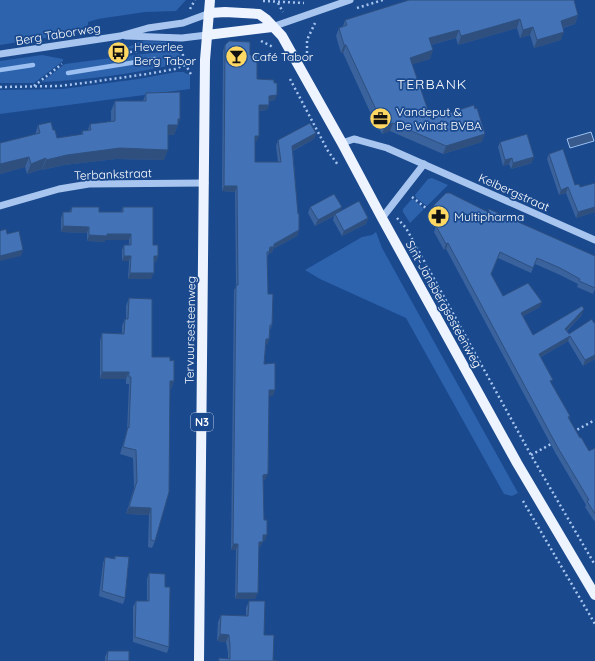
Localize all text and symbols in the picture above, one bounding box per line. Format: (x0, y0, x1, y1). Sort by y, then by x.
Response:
street label: Berg Taborweg (14, 20, 102, 48)
place label: Heverlee Berg Tabor (134, 39, 197, 68)
bus stop icon: Heverlee Berg Tabor (105, 40, 131, 66)
bar icon: Café Tabor (223, 43, 249, 69)
place label: Café Tabor (252, 49, 314, 64)
district label: TERBANK (397, 75, 467, 93)
place label: Vandeput & De Windt BVBA (396, 104, 482, 133)
office icon: Vandeput & De Windt BVBA (367, 105, 393, 131)
street label: Terbankstraat (74, 165, 152, 183)
street label: Keibergstraat (476, 170, 552, 214)
pharmacy icon: Multipharma (426, 203, 452, 229)
place label: Multipharma (454, 209, 524, 224)
street label: Sint-Jansbergsesteenweg (403, 238, 485, 370)
street label: Tervuursesteenweg (182, 276, 198, 384)
road number: N3 (191, 413, 213, 431)

